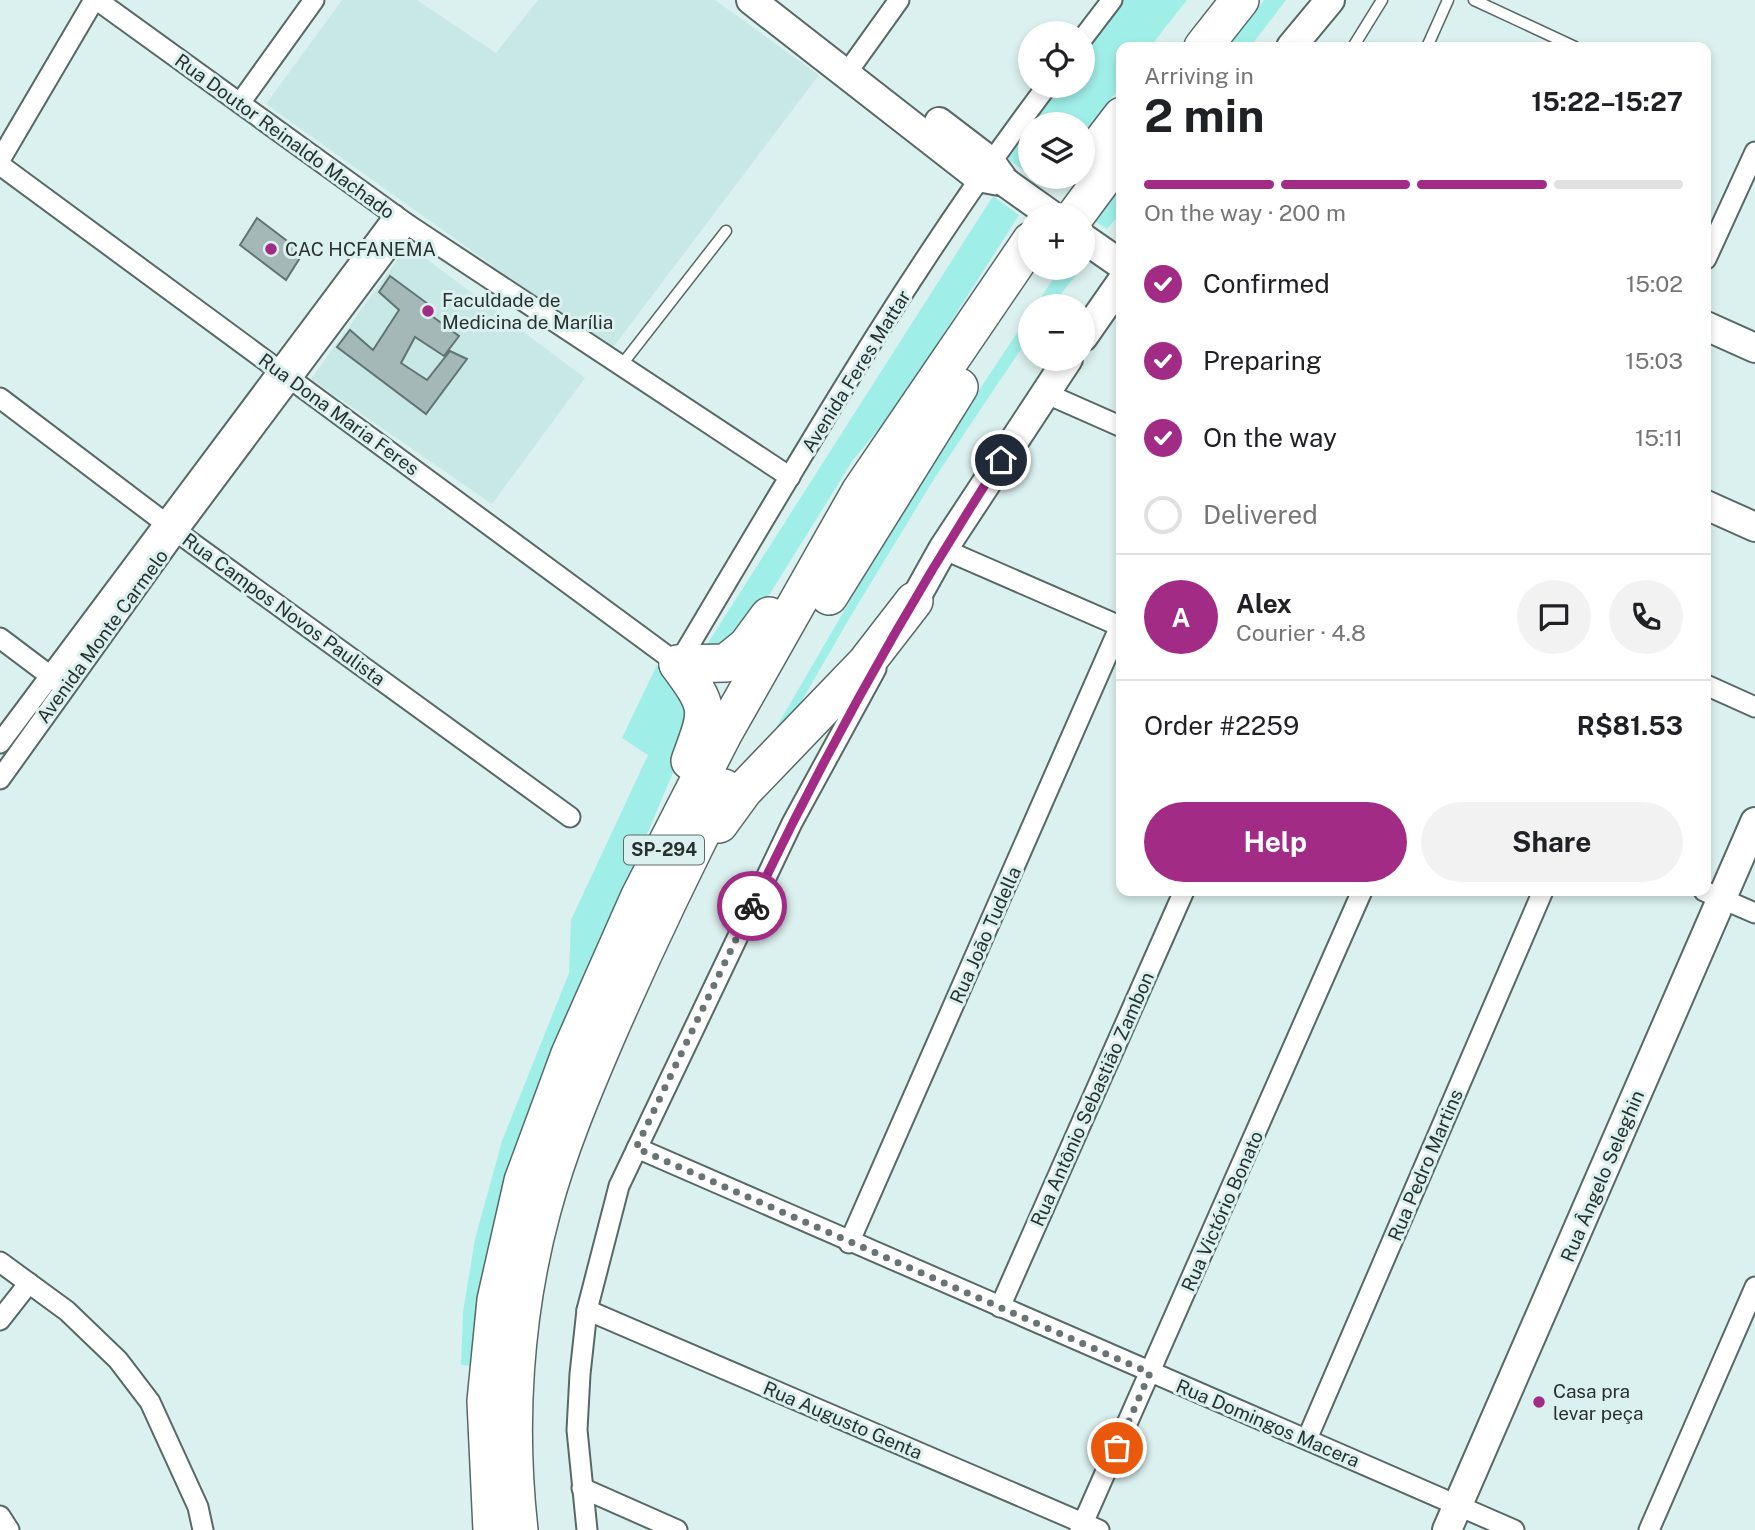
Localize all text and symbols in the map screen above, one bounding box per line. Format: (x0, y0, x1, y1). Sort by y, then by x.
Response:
map controls (1018, 21, 1095, 371)
button: locate (1018, 21, 1095, 98)
street label: Rua Doutor Reinaldo Machado (171, 49, 399, 223)
text: Arriving in (1144, 62, 1254, 89)
text: 15:22–15:27 (1531, 86, 1683, 117)
text: 2 min (1144, 88, 1264, 142)
button: layers (1018, 112, 1095, 189)
text: On the way · 200 m (1144, 199, 1346, 226)
button: + (1018, 203, 1095, 280)
place label: CAC HCFANEMA (285, 238, 436, 260)
marker: CAC HCFANEMA (263, 241, 279, 257)
icon: check (1144, 265, 1182, 303)
text: Confirmed (1203, 268, 1330, 299)
text: 15:02 (1626, 270, 1683, 297)
street label: Avenida Feres Mattar (797, 286, 915, 456)
place label: Faculdade de Medicina de Marília (442, 289, 613, 333)
button: − (1018, 294, 1095, 371)
marker: Faculdade de Medicina de Marília (420, 303, 436, 319)
icon: check (1144, 342, 1182, 380)
text: Preparing (1203, 345, 1322, 376)
text: 15:03 (1625, 347, 1683, 374)
street label: Rua Dona Maria Feres (255, 348, 423, 480)
icon: check (1144, 419, 1182, 457)
text: On the way (1203, 422, 1337, 453)
text: 15:11 (1635, 424, 1683, 451)
pin (971, 430, 1031, 490)
icon: home (982, 441, 1020, 479)
text: Delivered (1203, 499, 1318, 530)
street label: Rua Campos Novos Paulista (178, 528, 390, 690)
street label: Avenida Monte Carmelo (32, 545, 172, 727)
button: chat (1517, 580, 1591, 654)
button: phone (1609, 580, 1683, 654)
text: Alex (1236, 588, 1292, 619)
text: A (1172, 602, 1190, 633)
text: Courier · 4.8 (1236, 619, 1366, 646)
text: Order #2259 (1144, 710, 1299, 741)
text: R$81.53 (1577, 710, 1683, 741)
button: Help (1144, 802, 1407, 882)
button: Share (1421, 802, 1683, 882)
road number: SP-294 (624, 836, 704, 864)
street label: Rua João Tudella (945, 863, 1025, 1007)
courier (717, 871, 787, 941)
icon: bike (733, 887, 771, 925)
street label: Rua Antônio Sebastião Zambon (1026, 968, 1158, 1230)
street label: Rua Pedro Martins (1383, 1086, 1467, 1244)
street label: Rua Ângelo Seleghin (1556, 1087, 1648, 1265)
street label: Rua Victório Bonato (1177, 1127, 1267, 1295)
street label: Rua Domingos Macera (1173, 1374, 1363, 1472)
street label: Rua Augusto Genta (760, 1377, 926, 1463)
place label: Casa pra levar peça (1553, 1380, 1644, 1424)
marker: Casa pra levar peça (1531, 1394, 1547, 1410)
pin (1087, 1418, 1147, 1478)
icon: bag (1098, 1429, 1136, 1467)

